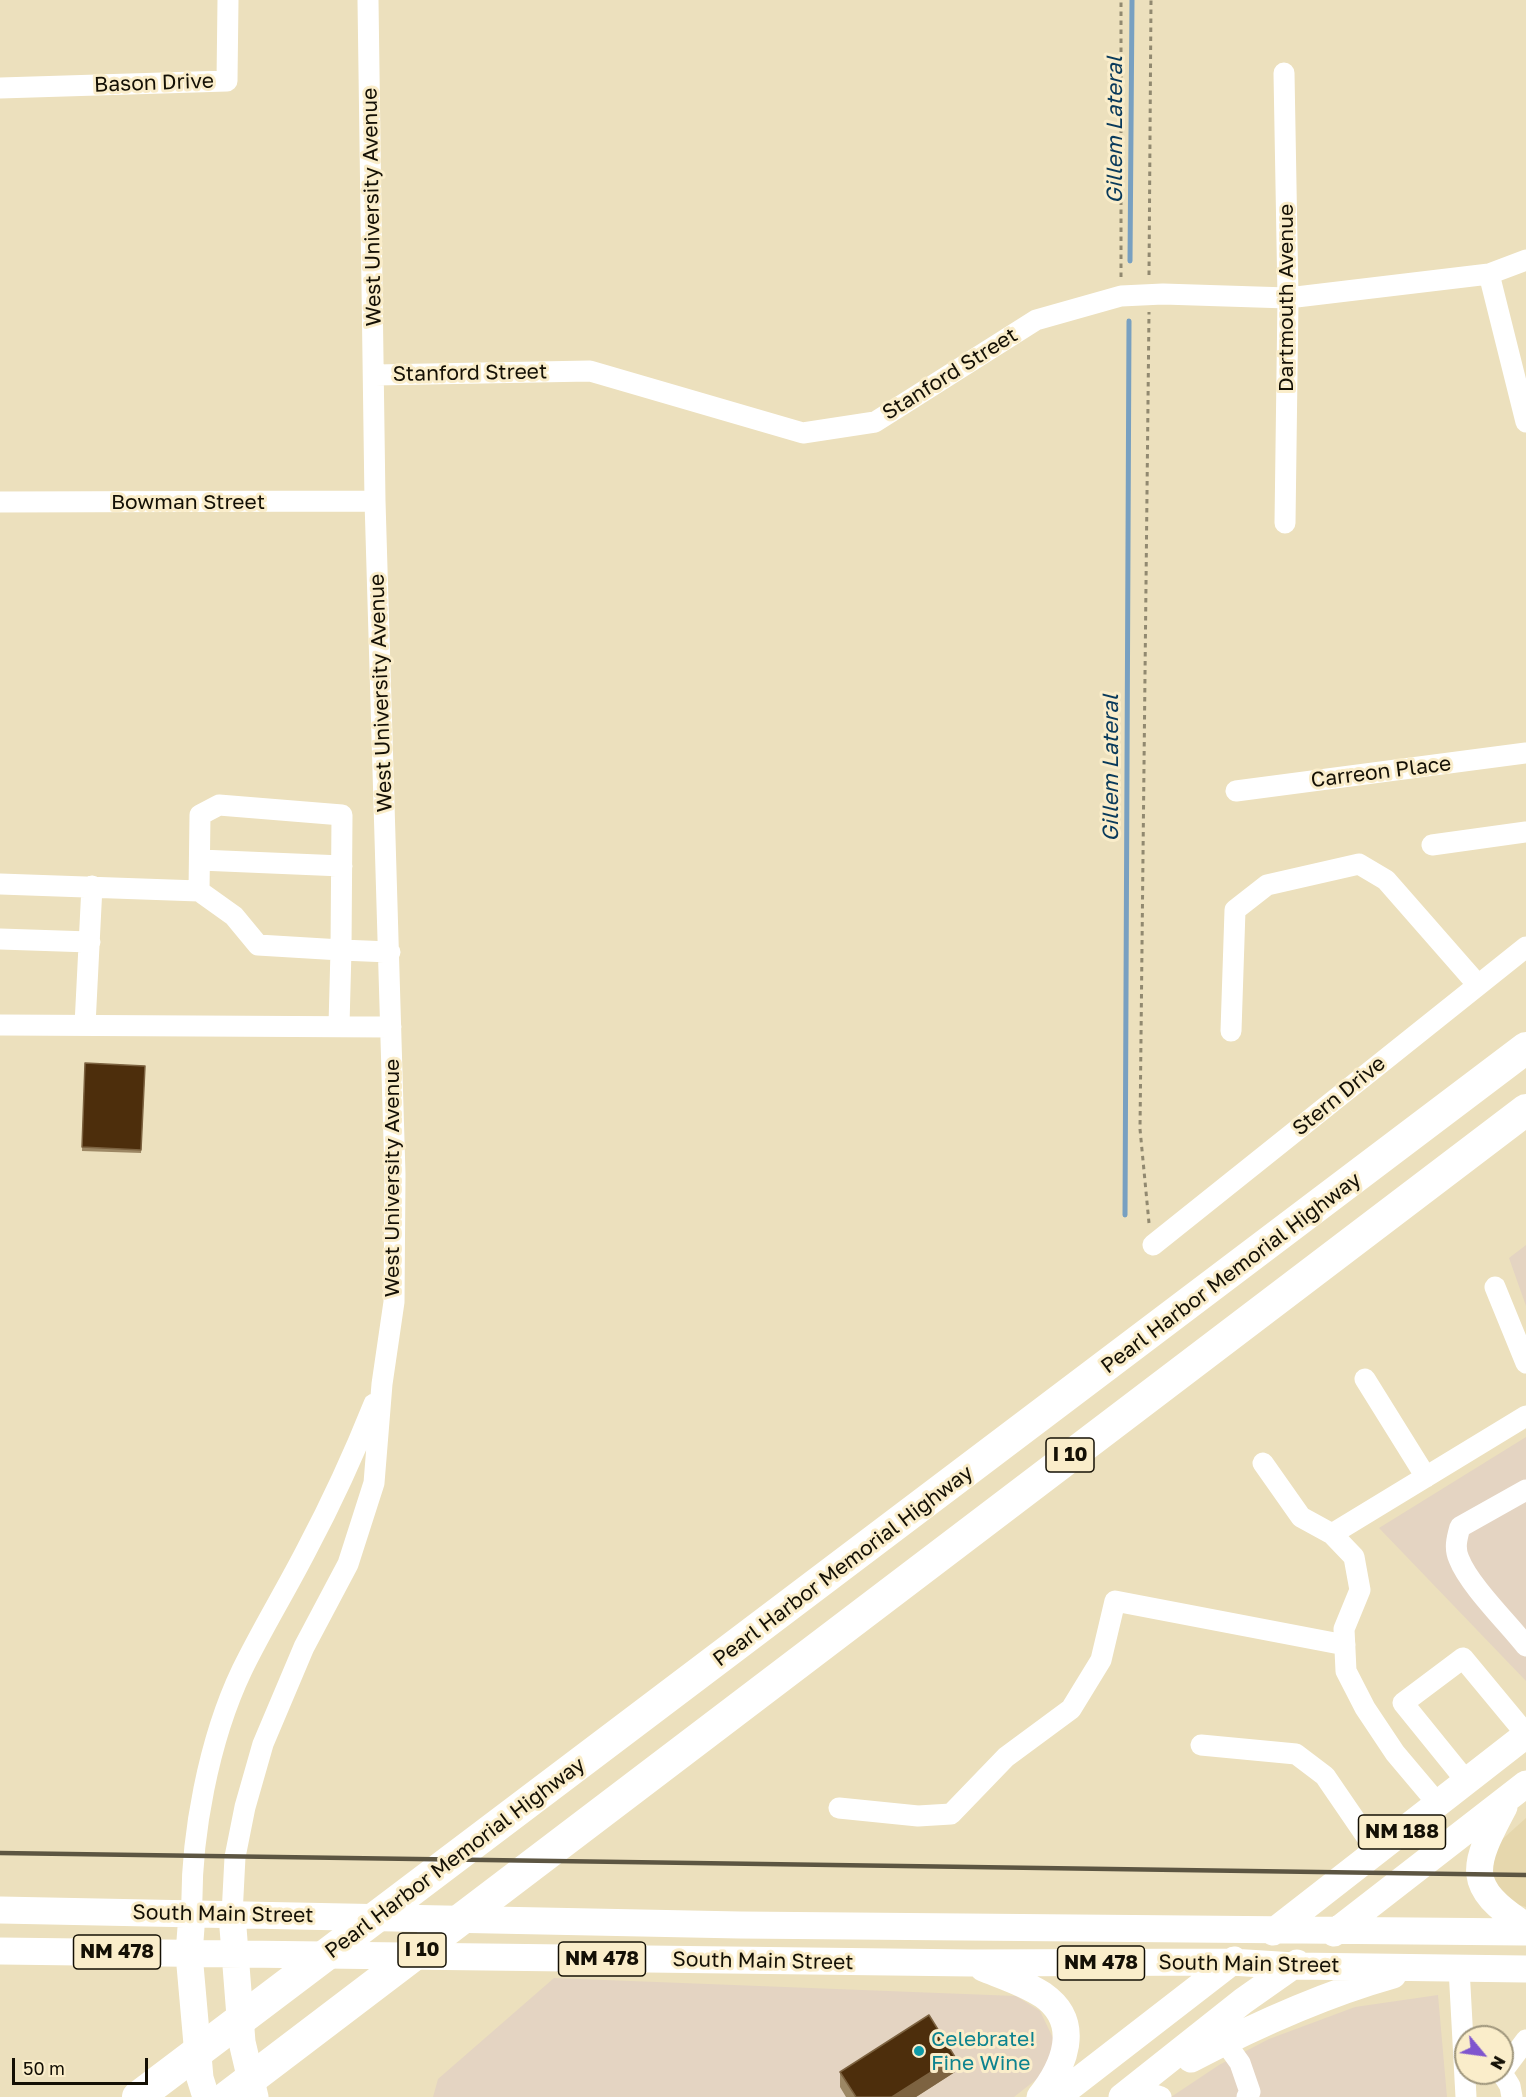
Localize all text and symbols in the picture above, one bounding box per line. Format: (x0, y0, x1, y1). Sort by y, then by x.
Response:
water label: Gillem Lateral (1102, 56, 1128, 204)
street label: Bason Drive (94, 68, 214, 98)
street label: West University Avenue (357, 88, 387, 326)
street label: Dartmouth Avenue (1273, 204, 1299, 392)
street label: Stanford Street (878, 322, 1022, 426)
street label: Stanford Street (393, 359, 547, 387)
street label: Bowman Street (111, 489, 265, 515)
street label: West University Avenue (364, 573, 398, 813)
water label: Gillem Lateral (1098, 694, 1124, 842)
street label: Carreon Place (1309, 751, 1453, 793)
street label: Stern Drive (1288, 1051, 1390, 1141)
street label: West University Avenue (379, 1059, 405, 1297)
street label: Pearl Harbor Memorial Highway (1096, 1167, 1366, 1379)
road number: I 10 (1046, 1438, 1094, 1472)
street label: Pearl Harbor Memorial Highway (708, 1460, 978, 1672)
street label: Pearl Harbor Memorial Highway (320, 1752, 590, 1964)
road number: NM 188 (1358, 1815, 1446, 1849)
street label: South Main Street (132, 1900, 314, 1928)
road number: I 10 (398, 1933, 446, 1967)
road number: NM 478 (74, 1935, 160, 1969)
road number: NM 478 (558, 1942, 646, 1976)
road number: NM 478 (1058, 1946, 1144, 1980)
street label: South Main Street (672, 1947, 854, 1975)
street label: South Main Street (1158, 1950, 1340, 1978)
north arrow (1454, 2025, 1514, 2085)
place label: Celebrate! Fine Wine (931, 2026, 1036, 2076)
marker: Celebrate! Fine Wine (912, 2044, 926, 2058)
scale bar (15, 2046, 152, 2084)
text: N (1486, 2053, 1510, 2073)
text: 50 m (23, 2057, 65, 2079)

